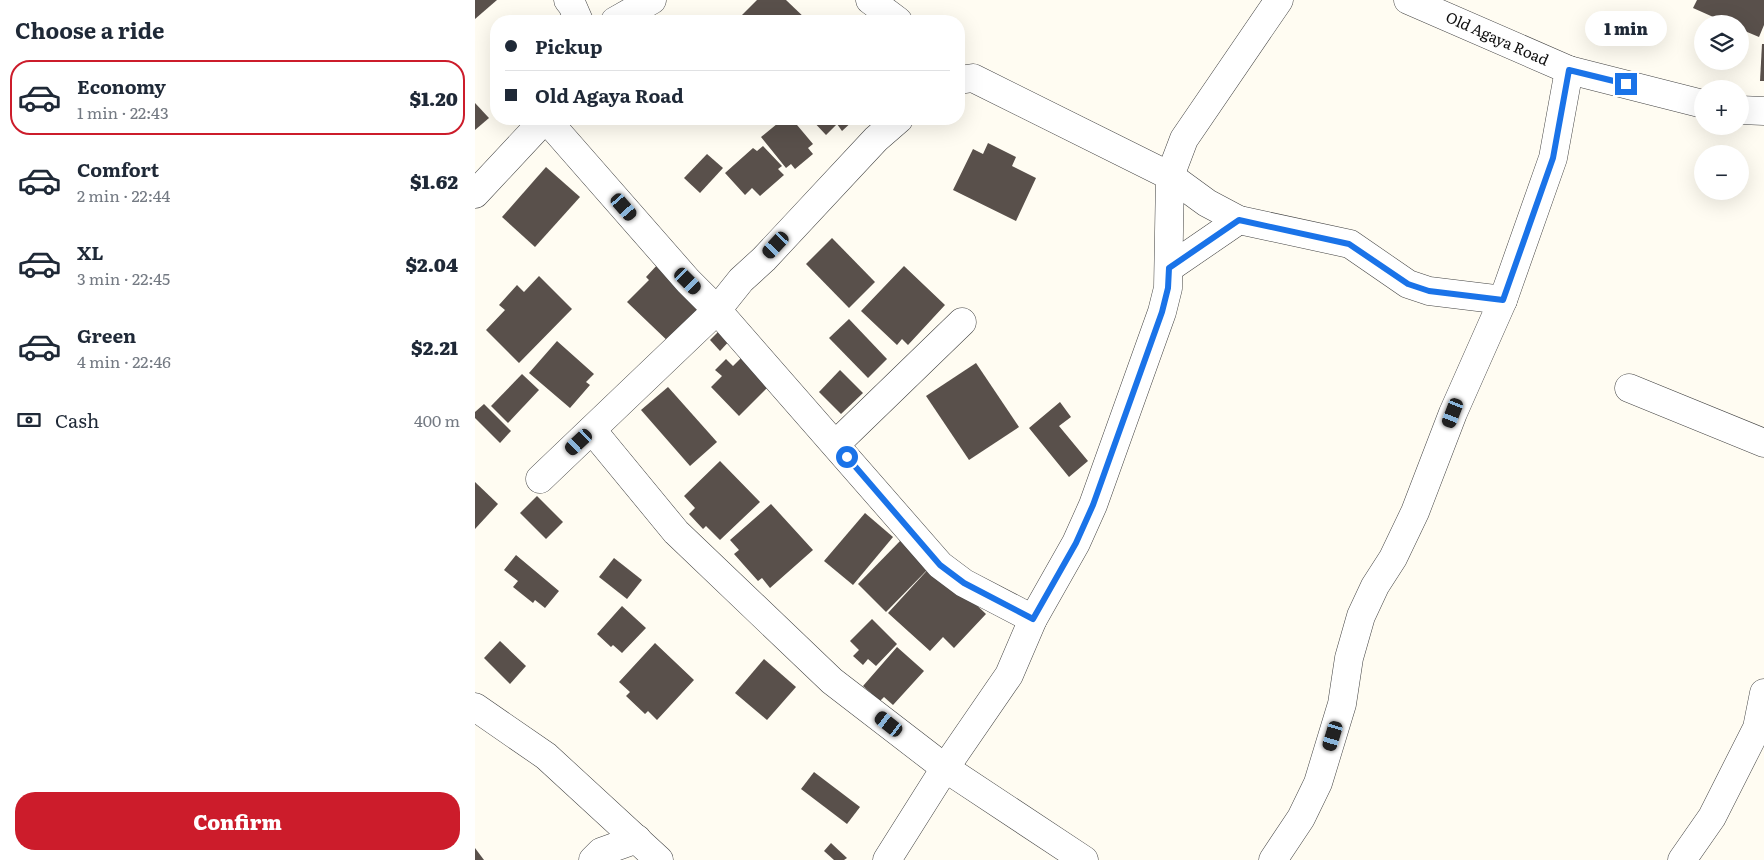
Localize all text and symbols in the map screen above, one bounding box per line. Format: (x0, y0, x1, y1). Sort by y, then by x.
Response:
street label: Old Agaya Road (1442, 5, 1553, 71)
callout: 1 min (1585, 12, 1667, 46)
text: Choose a ride (15, 13, 164, 46)
map controls (1694, 15, 1749, 200)
button: layers (1694, 15, 1749, 70)
text: 1 min (1604, 16, 1648, 40)
text: Pickup (535, 32, 603, 60)
text: Economy (77, 72, 166, 100)
route end (1615, 73, 1637, 95)
icon: car (17, 75, 62, 120)
button: + (1694, 80, 1749, 135)
text: Old Agaya Road (535, 81, 684, 109)
text: $1.20 (409, 84, 458, 112)
text: 1 min · 22:43 (77, 100, 169, 124)
button: − (1694, 145, 1749, 200)
text: Comfort (77, 155, 159, 183)
icon: car (17, 158, 62, 203)
text: $1.62 (410, 167, 458, 195)
text: 2 min · 22:44 (77, 183, 170, 207)
car (608, 191, 639, 223)
car (760, 229, 791, 261)
text: XL (77, 238, 104, 266)
icon: car (17, 241, 62, 286)
text: $2.04 (405, 250, 458, 278)
car (672, 265, 703, 297)
text: 3 min · 22:45 (77, 266, 170, 290)
text: Green (77, 321, 136, 349)
icon: car (17, 324, 62, 369)
text: $2.21 (411, 333, 458, 361)
text: 4 min · 22:46 (77, 349, 171, 373)
car (1440, 396, 1465, 430)
icon: cash (15, 406, 43, 434)
text: Cash (55, 406, 99, 434)
text: 400 m (414, 408, 460, 432)
car (562, 426, 595, 458)
route start (836, 446, 858, 468)
car (872, 709, 905, 739)
car (1321, 719, 1344, 753)
button: Confirm (15, 792, 460, 850)

